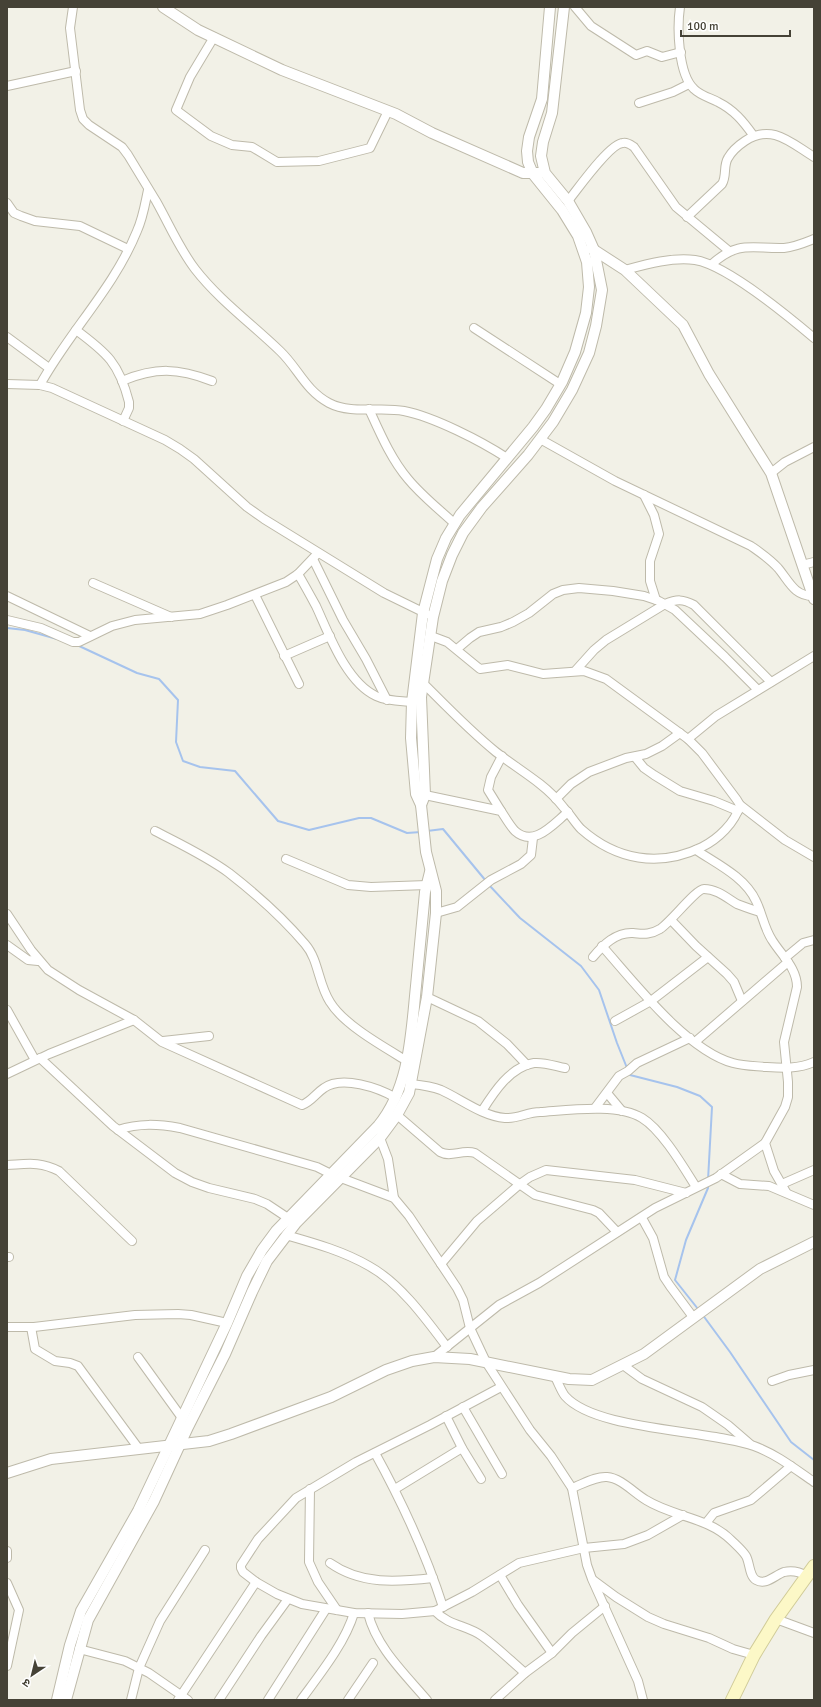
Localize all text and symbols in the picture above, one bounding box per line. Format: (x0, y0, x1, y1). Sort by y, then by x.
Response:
scale bar (681, 12, 790, 38)
text: 100 m (687, 19, 719, 34)
north arrow (12, 1655, 52, 1695)
text: उ (20, 1675, 33, 1690)

